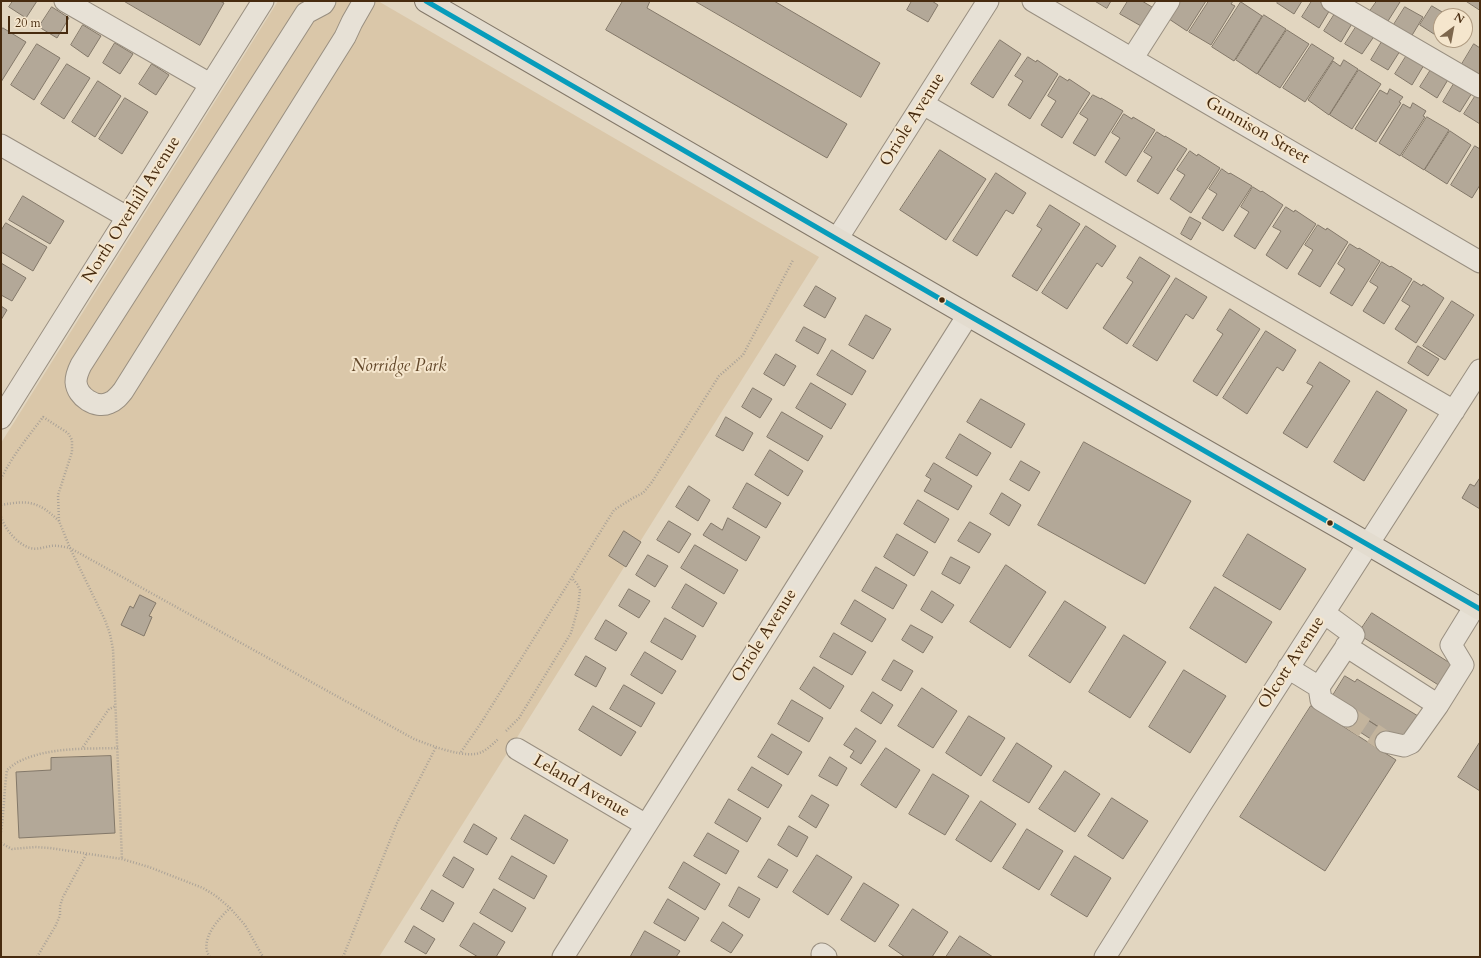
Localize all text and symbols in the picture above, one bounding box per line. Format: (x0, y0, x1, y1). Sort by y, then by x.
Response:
scale bar (10, 8, 70, 34)
north arrow (1433, 8, 1473, 48)
text: N (1451, 9, 1467, 27)
text: 20 m (15, 15, 41, 31)
street label: Oriole Avenue (876, 69, 950, 171)
street label: Gunnison Street (1201, 93, 1313, 169)
street label: North Overhill Avenue (79, 133, 185, 287)
unlabelled marker (937, 295, 947, 305)
park label: Norridge Park (352, 357, 446, 377)
unlabelled marker (1325, 518, 1335, 528)
street label: Oriole Avenue (728, 585, 802, 687)
street label: Olcott Avenue (1254, 613, 1330, 713)
street label: Leland Avenue (529, 751, 633, 823)

